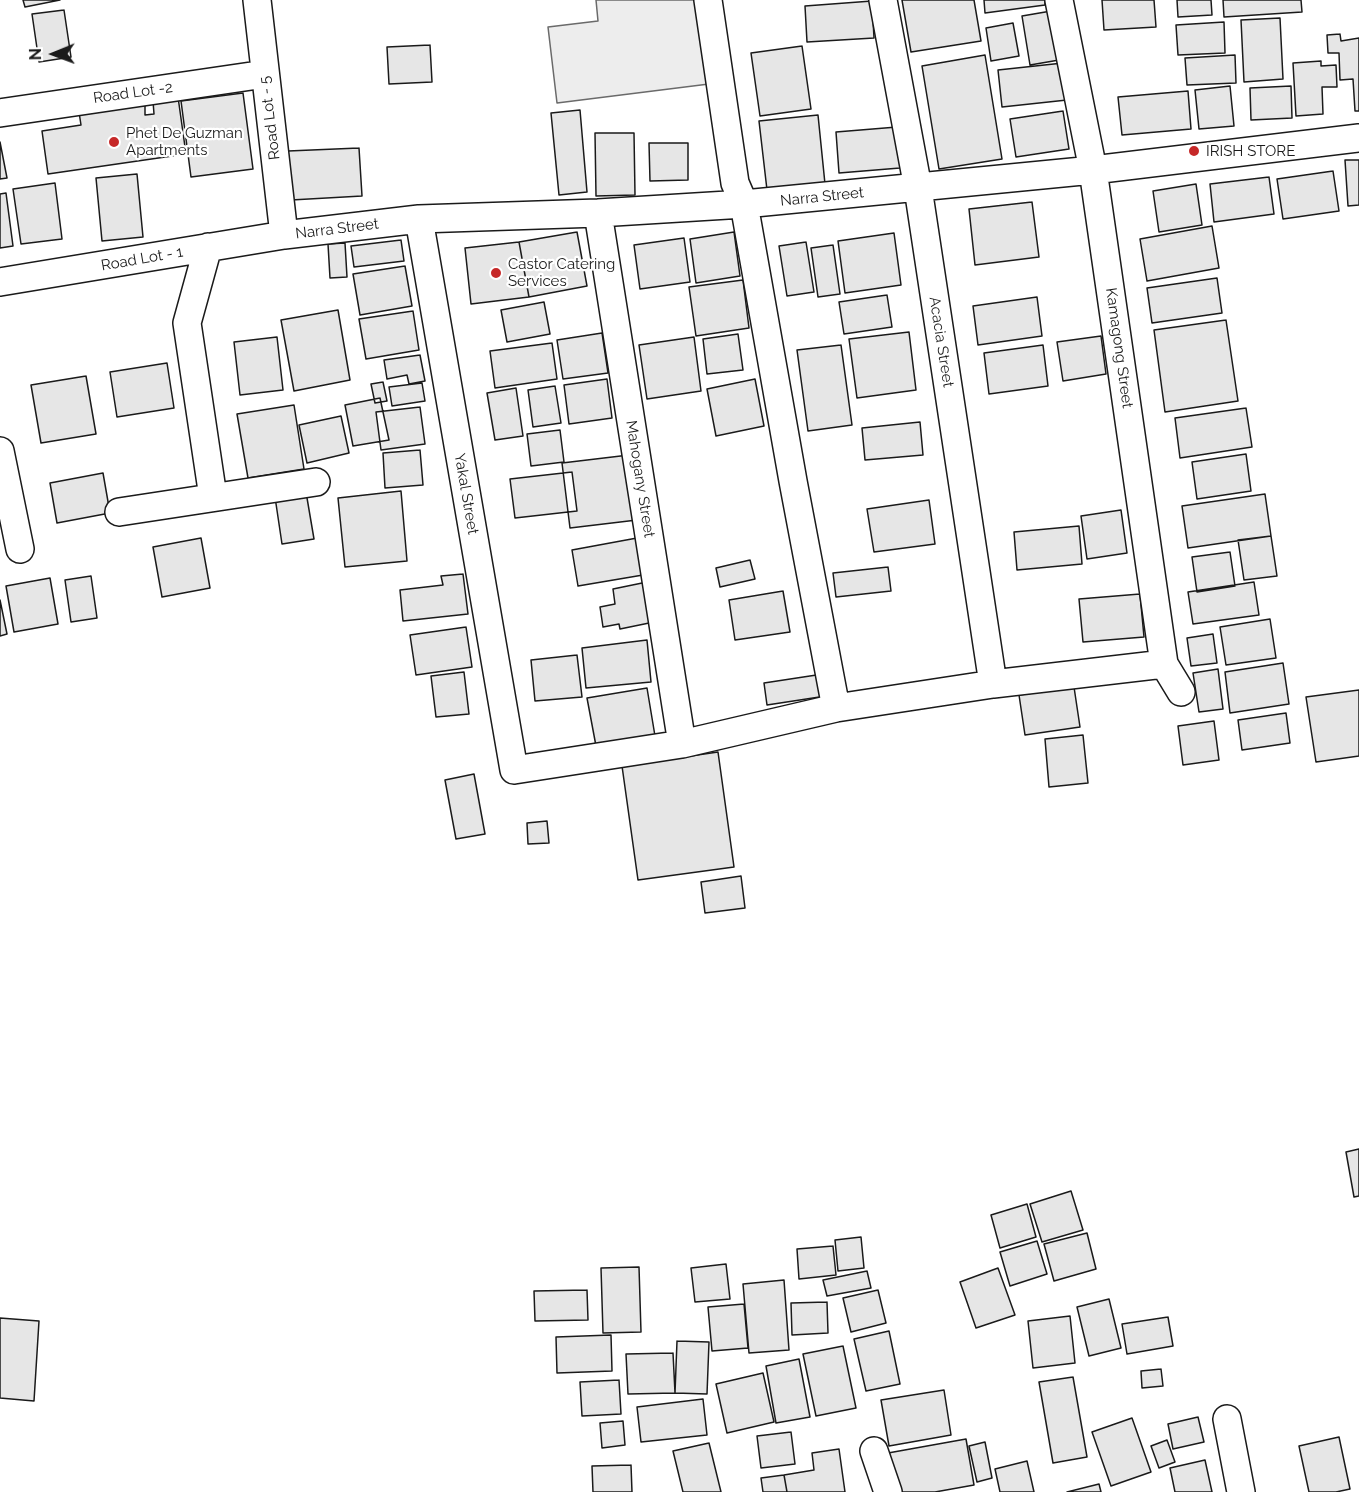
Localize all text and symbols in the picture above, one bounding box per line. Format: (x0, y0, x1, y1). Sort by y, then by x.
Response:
north arrow (24, 24, 84, 84)
text: N (26, 48, 45, 61)
street label: Road Lot - 5 (256, 75, 284, 161)
street label: Road Lot -2 (92, 79, 174, 107)
place label: Phet De Guzman Apartments (126, 124, 243, 159)
marker: Phet De Guzman Apartments (107, 135, 121, 149)
place label: IRISH STORE (1206, 142, 1295, 160)
marker: IRISH STORE (1187, 144, 1201, 158)
street label: Narra Street (779, 184, 865, 210)
street label: Narra Street (294, 215, 380, 243)
street label: Road Lot - 1 (100, 243, 184, 275)
place label: Castor Catering Services (508, 255, 615, 290)
marker: Castor Catering Services (489, 266, 503, 280)
street label: Kamagong Street (1102, 287, 1136, 409)
street label: Acacia Street (925, 295, 957, 389)
street label: Mahogany Street (622, 419, 658, 539)
street label: Yakal Street (450, 452, 482, 536)

